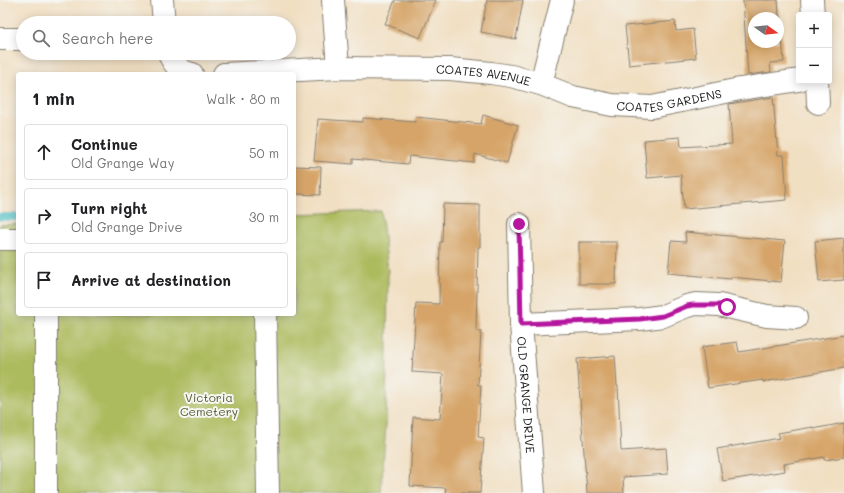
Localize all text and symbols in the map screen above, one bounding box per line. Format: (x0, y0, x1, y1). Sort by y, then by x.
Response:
north arrow (748, 12, 784, 48)
map controls (796, 12, 832, 84)
button: + (796, 12, 832, 48)
search box (16, 16, 296, 60)
icon: search (30, 27, 52, 49)
text: Search here (62, 28, 153, 48)
button: − (796, 48, 832, 84)
street label: COATES AVENUE (436, 61, 533, 89)
street label: COATES GARDENS (616, 85, 723, 115)
text: 1 min (32, 87, 75, 109)
text: Walk · 80 m (206, 90, 280, 107)
text: Continue (71, 134, 138, 154)
icon: ahead (33, 141, 55, 163)
text: 50 m (249, 144, 279, 161)
text: Old Grange Way (71, 154, 174, 171)
text: Turn right (71, 198, 148, 218)
icon: right (33, 205, 55, 227)
text: 30 m (249, 208, 279, 225)
route end (510, 215, 528, 233)
text: Old Grange Drive (71, 218, 183, 235)
icon: arrive (33, 269, 55, 291)
text: Arrive at destination (71, 270, 231, 290)
route start (718, 298, 736, 316)
street label: OLD GRANGE DRIVE (514, 336, 539, 454)
park label: Victoria Cemetery (180, 389, 238, 419)

